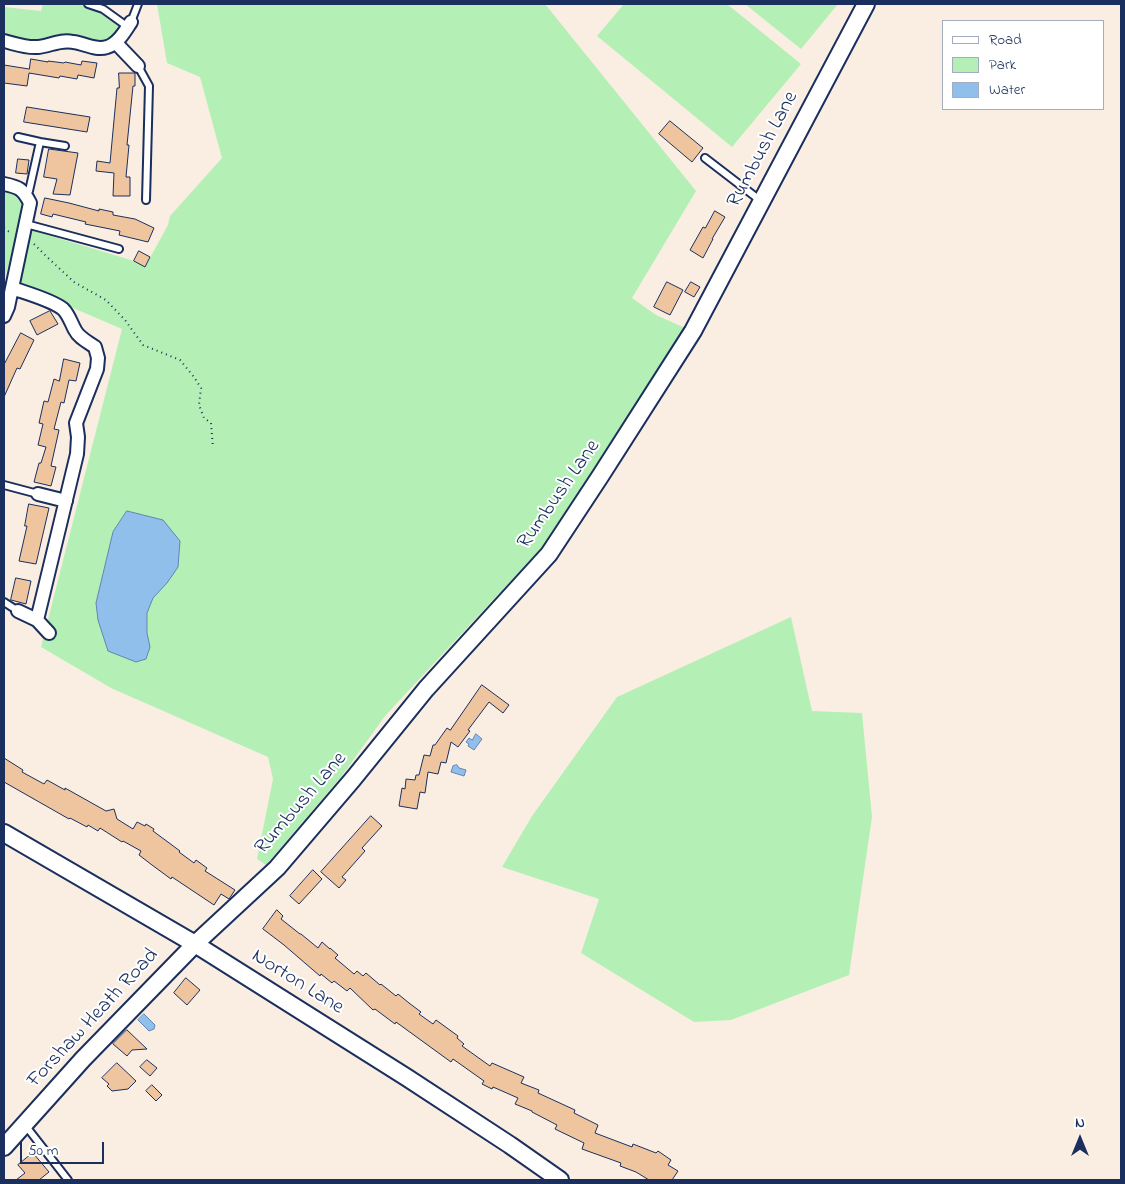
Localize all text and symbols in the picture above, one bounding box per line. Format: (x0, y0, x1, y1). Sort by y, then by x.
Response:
legend (942, 20, 1105, 110)
text: Road (989, 29, 1022, 51)
text: Park (989, 54, 1016, 76)
text: Water (989, 79, 1025, 101)
street label: Rumbush Lane (723, 88, 805, 212)
street label: Rumbush Lane (513, 435, 607, 555)
street label: Rumbush Lane (251, 748, 353, 860)
street label: Forshaw Heath Road (23, 944, 165, 1094)
street label: Norton Lane (246, 945, 348, 1021)
text: N (1075, 1113, 1085, 1134)
north arrow (1055, 1114, 1105, 1164)
scale bar (22, 1132, 106, 1164)
text: 50 m (28, 1140, 58, 1162)

